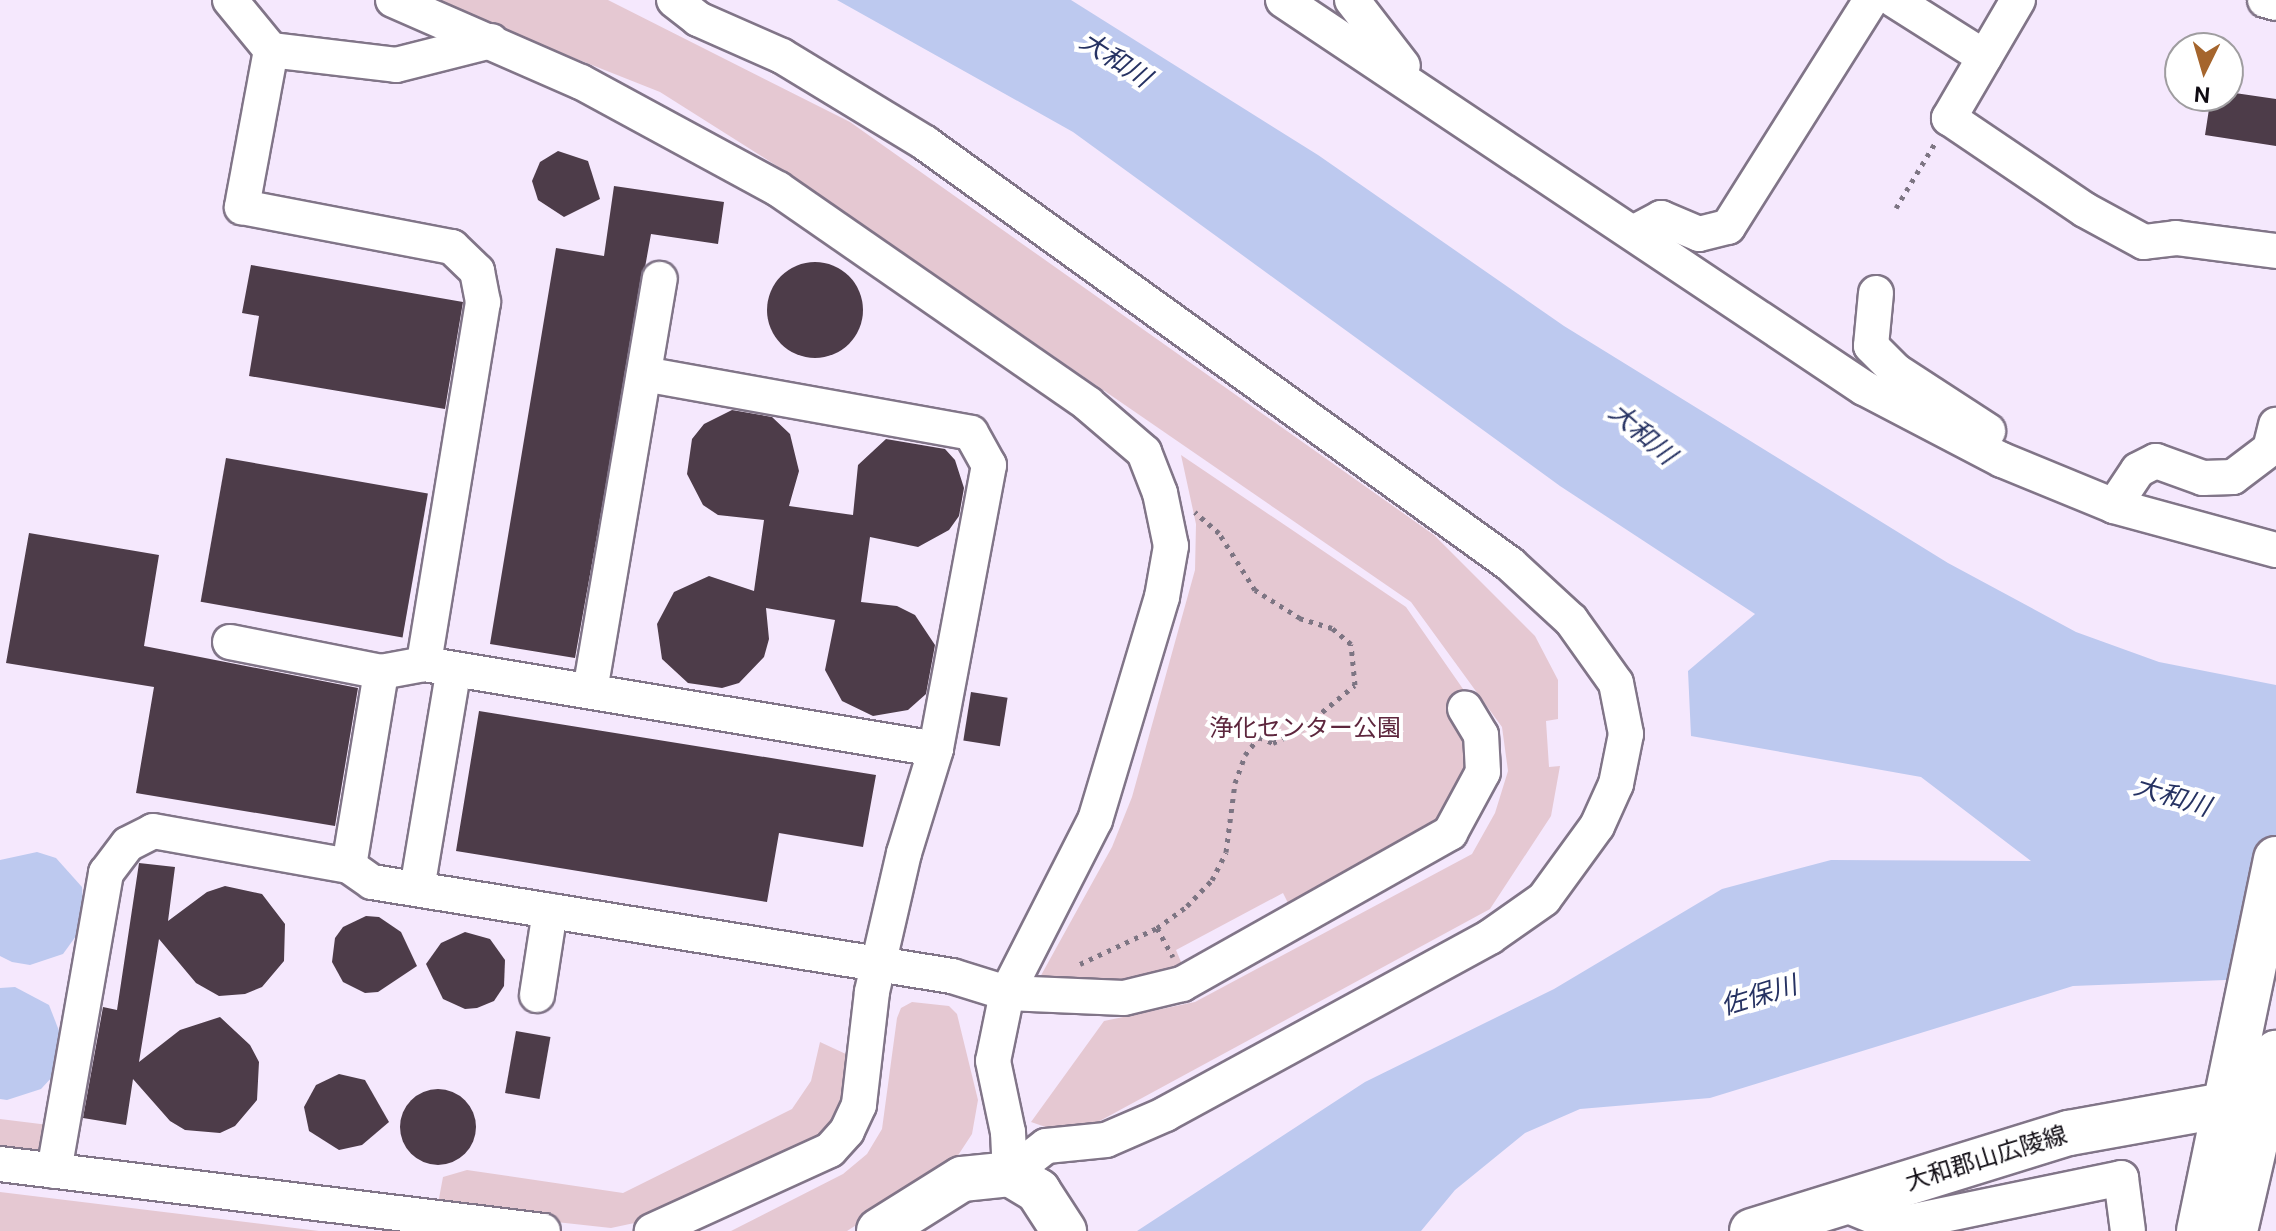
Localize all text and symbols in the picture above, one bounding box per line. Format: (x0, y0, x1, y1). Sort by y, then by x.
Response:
water label: 大和川 (1074, 26, 1156, 94)
north arrow (2164, 32, 2244, 112)
text: N (2193, 79, 2211, 110)
water label: 大和川 (1602, 397, 1682, 471)
park label: 浄化センター公園 (1209, 714, 1401, 742)
water label: 大和川 (2130, 771, 2214, 823)
water label: 佐保川 (1717, 970, 1801, 1022)
street label: 大和郡山広陵線 (1901, 1120, 2071, 1196)

